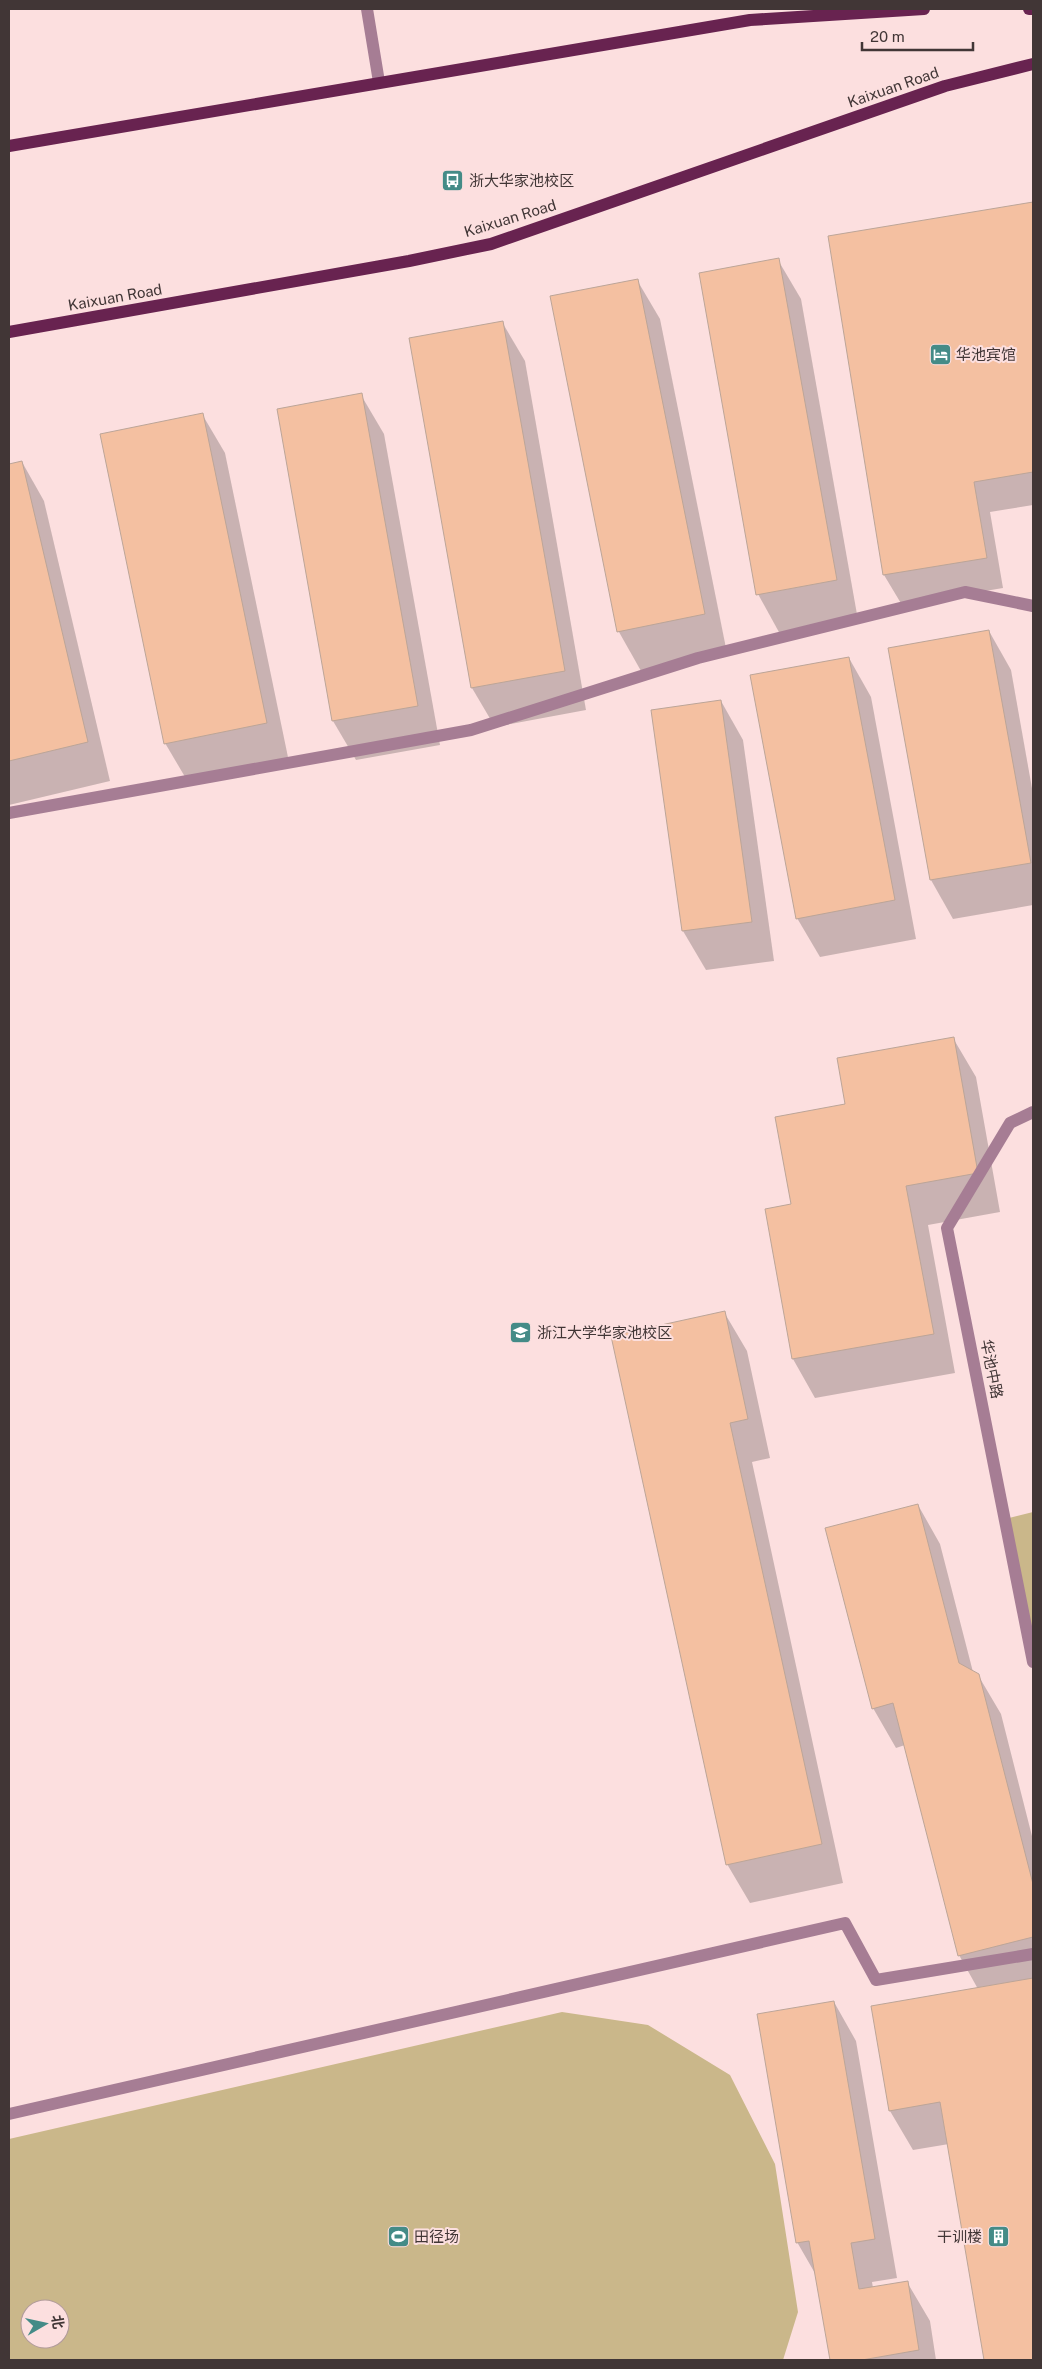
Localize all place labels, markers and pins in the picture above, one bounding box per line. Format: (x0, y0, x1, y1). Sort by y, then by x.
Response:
bus stop icon: 浙大华家池校区 (441, 168, 465, 192)
place label: 浙大华家池校区 (469, 172, 574, 189)
hotel icon: 华池宾馆 (928, 342, 952, 366)
place label: 华池宾馆 (956, 346, 1016, 363)
school or university icon: 浙江大学华家池校区 (509, 1320, 533, 1344)
place label: 浙江大学华家池校区 (537, 1324, 672, 1341)
sports icon: 田径场 (386, 2224, 410, 2248)
building icon: 干训楼 (986, 2224, 1010, 2248)
place label: 田径场 (414, 2228, 459, 2245)
place label: 干训楼 (937, 2228, 982, 2245)

